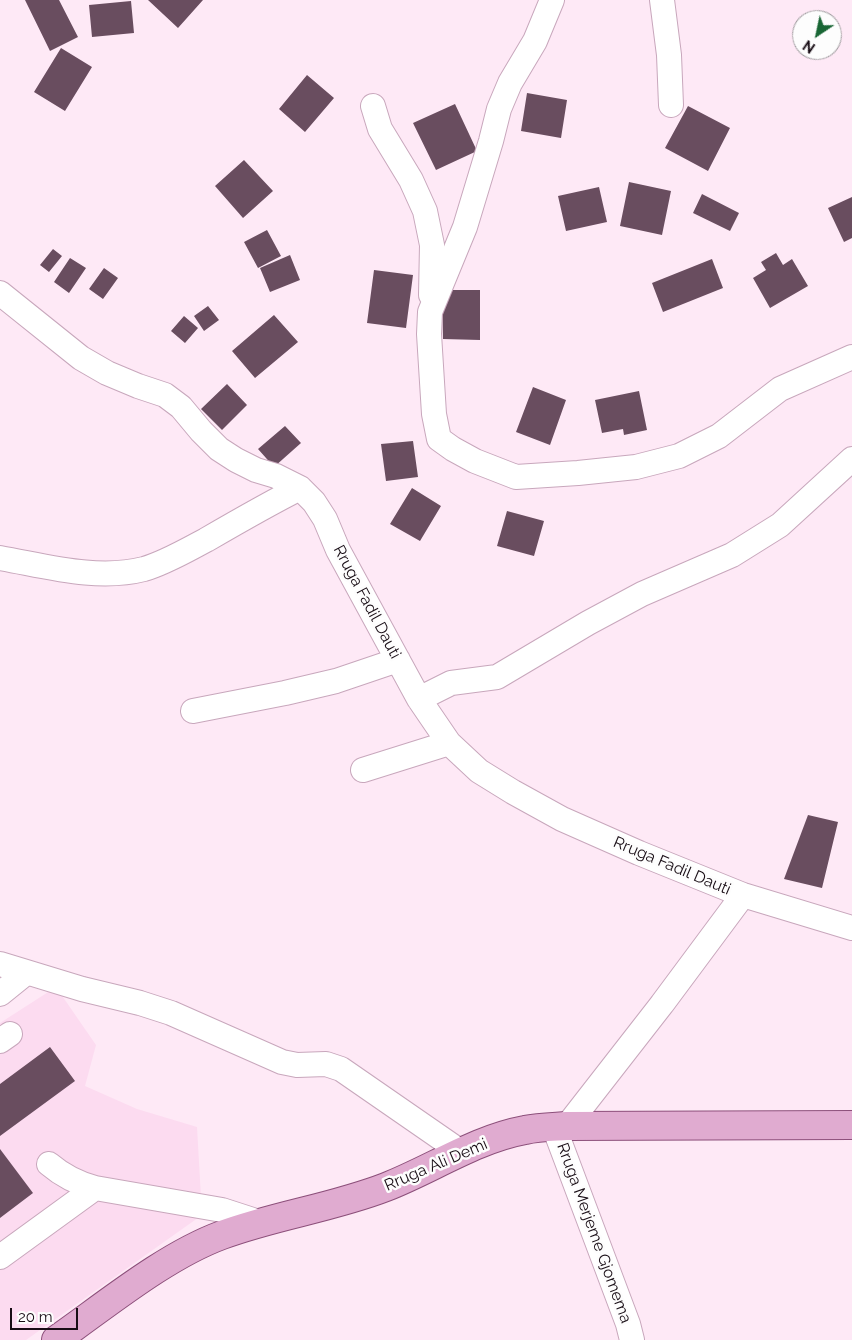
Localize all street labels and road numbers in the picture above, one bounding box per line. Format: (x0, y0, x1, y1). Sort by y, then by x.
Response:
street label: Rruga Fadil Dauti (329, 542, 405, 662)
street label: Rruga Fadil Dauti (610, 833, 734, 899)
street label: Rruga Ali Demi (382, 1135, 490, 1195)
street label: Rruga Merjeme Gjomema (552, 1140, 636, 1326)

